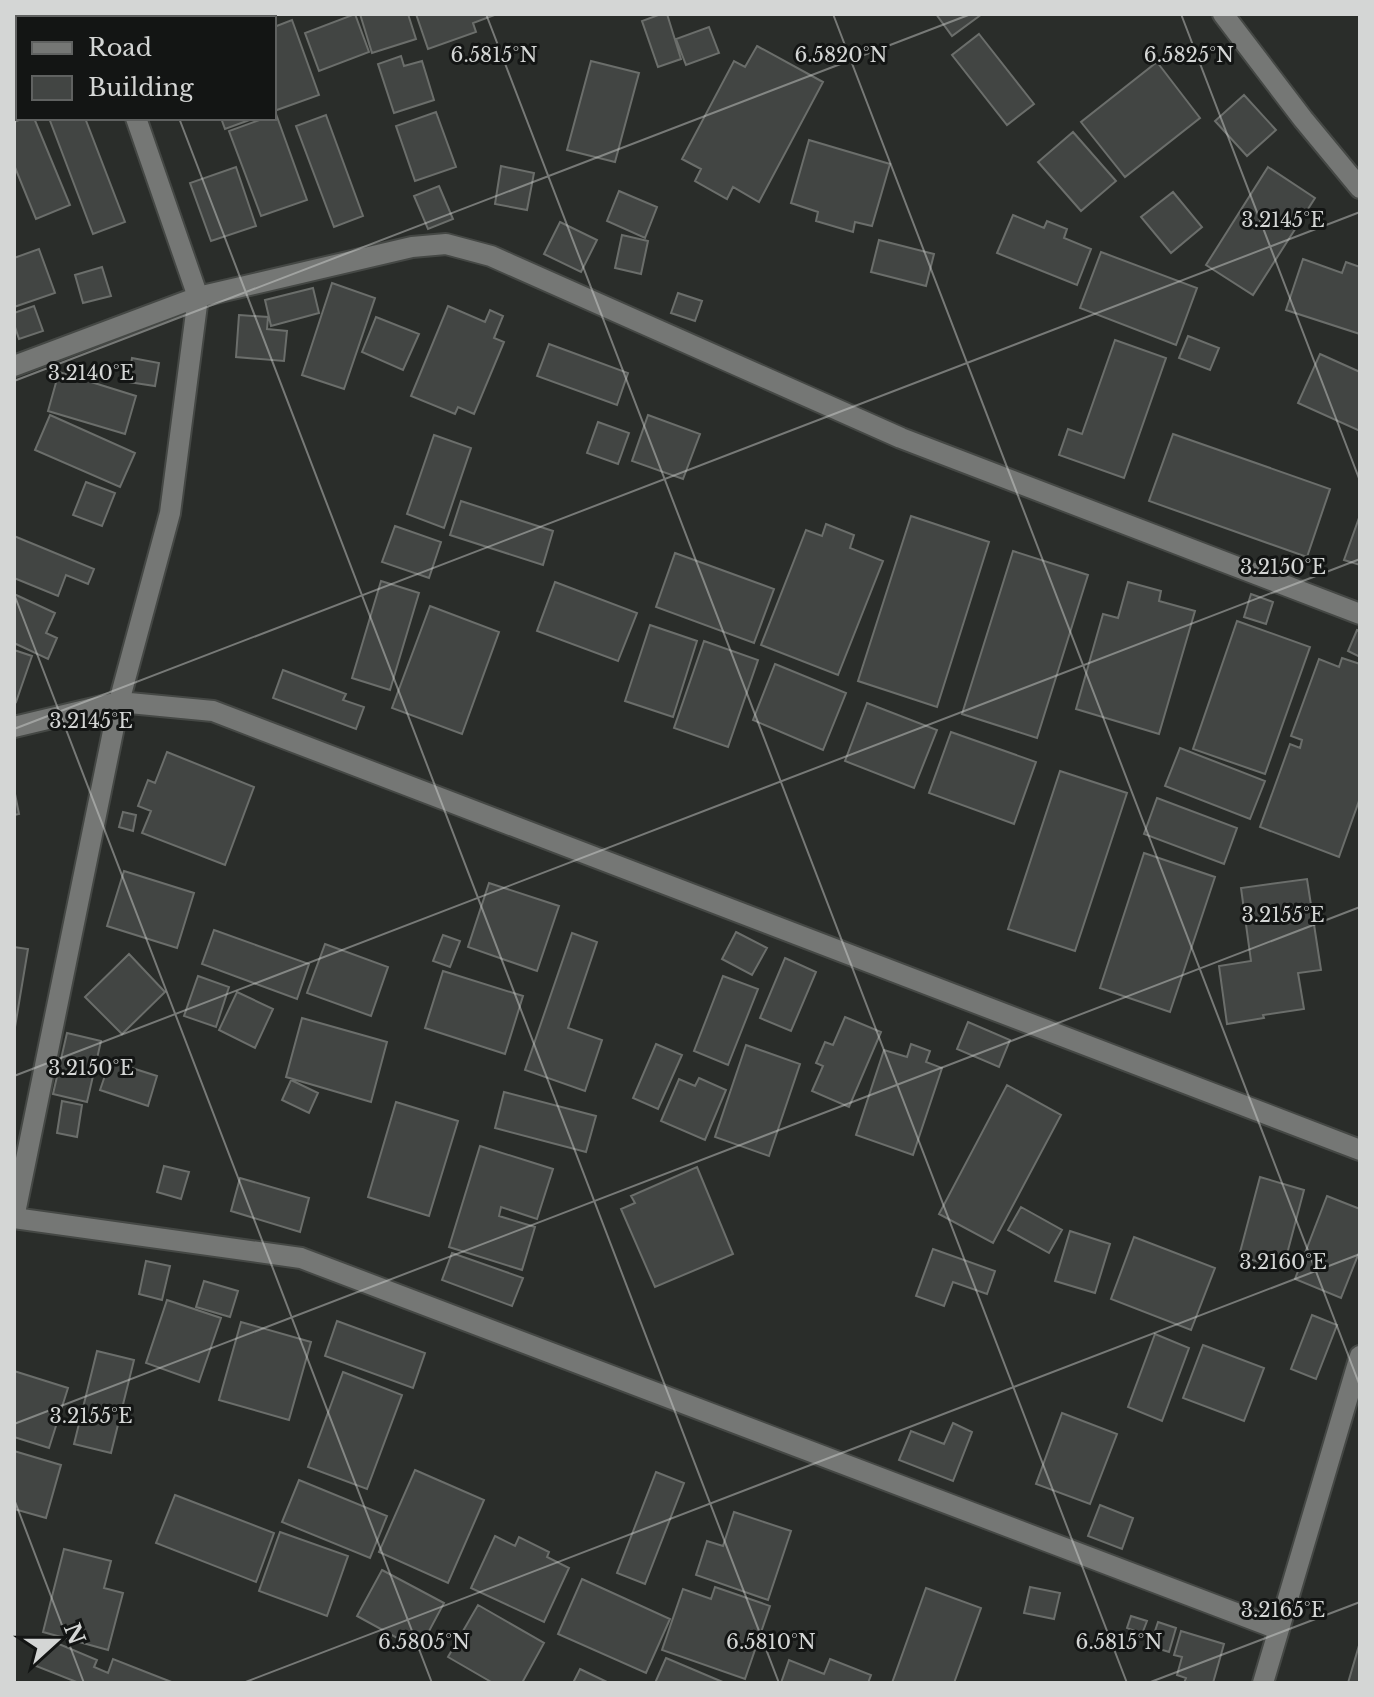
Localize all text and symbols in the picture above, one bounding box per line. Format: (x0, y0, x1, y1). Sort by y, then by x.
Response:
legend (16, 16, 276, 120)
text: Road (88, 33, 152, 62)
text: 6.5815°N (451, 43, 537, 67)
text: 6.5820°N (794, 43, 888, 67)
text: 6.5825°N (1144, 43, 1234, 67)
text: Building (88, 73, 194, 102)
text: 3.2145°E (1241, 208, 1325, 232)
text: 3.2140°E (48, 361, 134, 385)
text: 3.2150°E (1240, 555, 1326, 579)
text: 3.2145°E (49, 709, 133, 733)
text: 3.2155°E (1241, 903, 1325, 927)
text: 3.2150°E (48, 1056, 134, 1080)
text: 3.2160°E (1239, 1250, 1327, 1274)
text: 3.2155°E (49, 1404, 133, 1428)
text: 3.2165°E (1241, 1598, 1325, 1622)
north arrow (16, 1601, 96, 1681)
text: N (58, 1620, 91, 1649)
text: 6.5805°N (378, 1630, 470, 1654)
text: 6.5810°N (726, 1630, 816, 1654)
text: 6.5815°N (1076, 1630, 1162, 1654)

